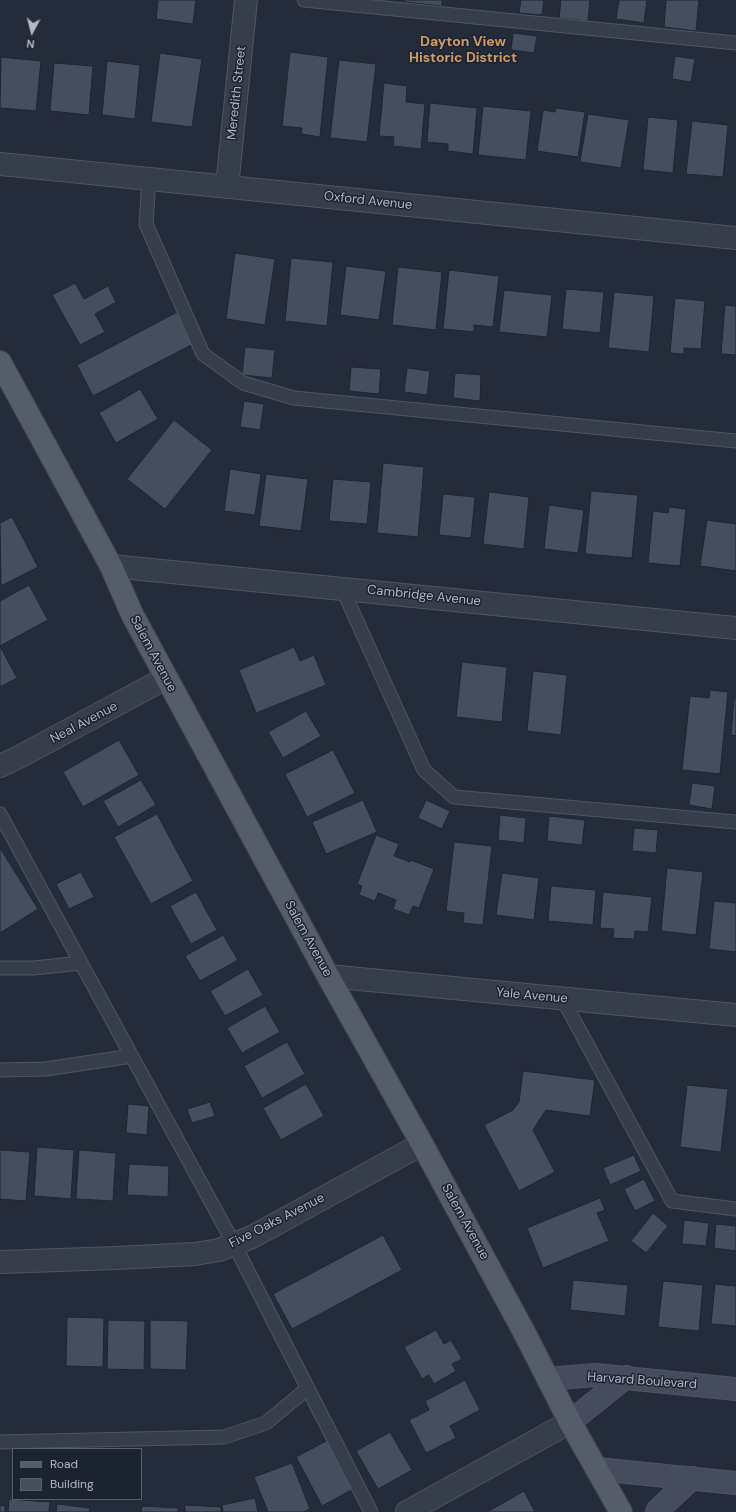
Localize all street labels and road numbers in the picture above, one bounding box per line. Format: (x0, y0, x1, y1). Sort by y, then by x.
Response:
street label: Meredith Street (224, 45, 250, 141)
street label: Oxford Avenue (323, 189, 413, 213)
street label: Cambridge Avenue (366, 582, 482, 610)
street label: Salem Avenue (126, 613, 180, 695)
street label: Neal Avenue (48, 699, 120, 747)
street label: Salem Avenue (281, 898, 335, 980)
street label: Yale Avenue (496, 985, 568, 1007)
street label: Salem Avenue (438, 1181, 492, 1263)
street label: Five Oaks Avenue (227, 1190, 327, 1252)
street label: Harvard Boulevard (587, 1369, 697, 1393)

